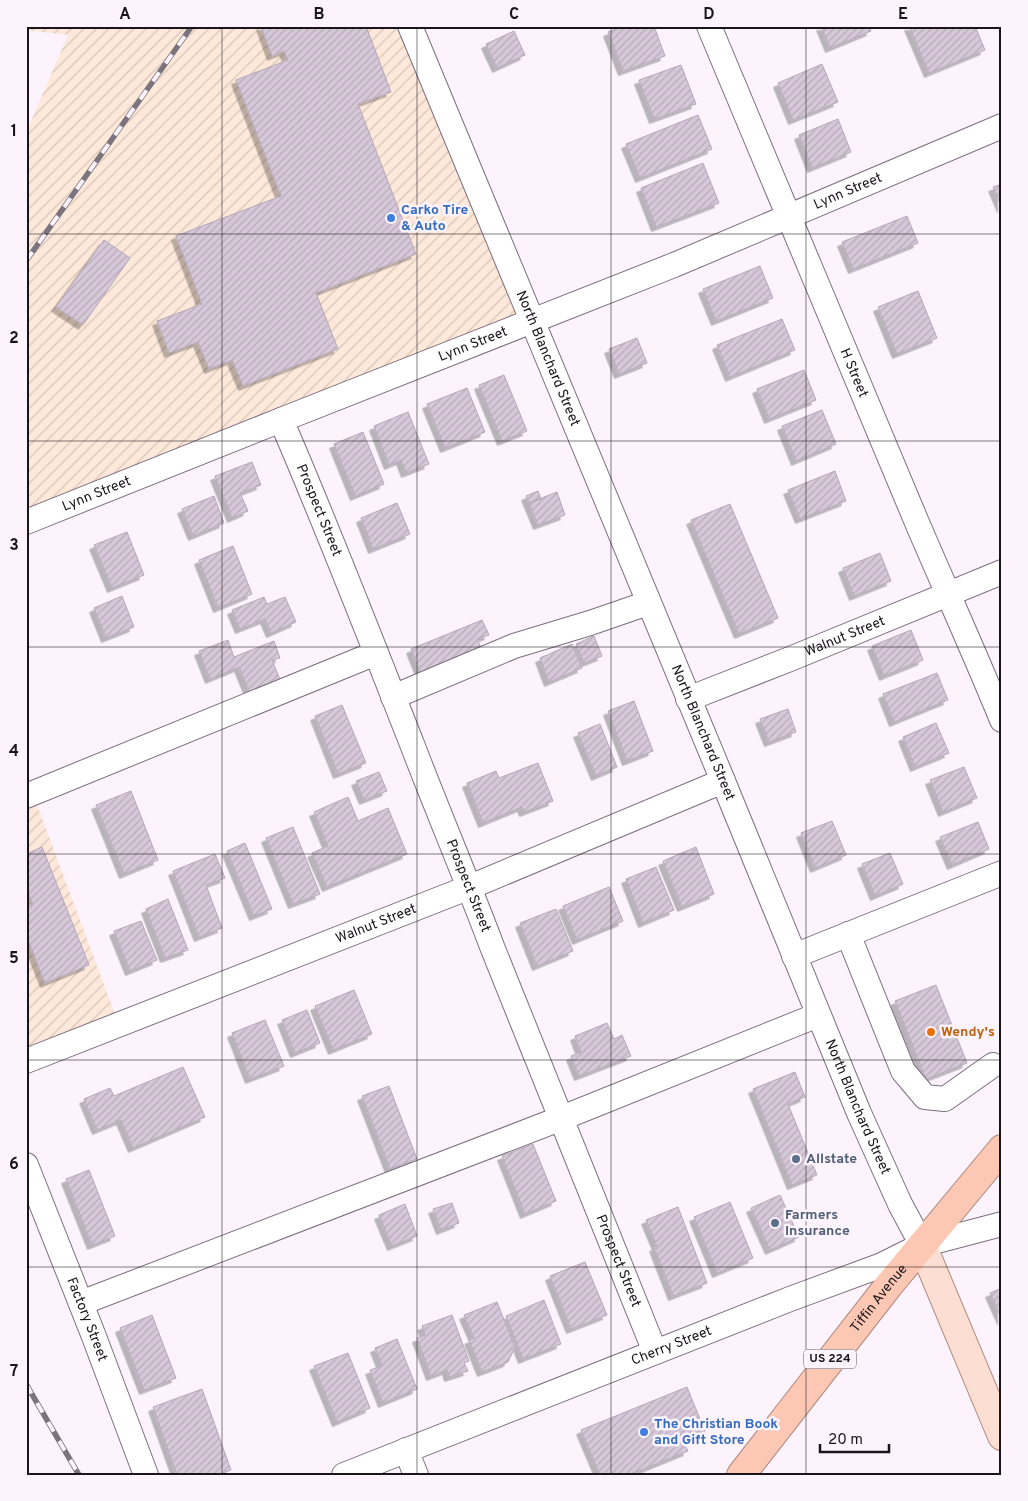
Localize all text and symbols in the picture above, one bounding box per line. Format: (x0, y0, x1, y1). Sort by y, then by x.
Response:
text: A (119, 5, 131, 25)
text: B (313, 5, 325, 25)
text: C (509, 5, 519, 25)
text: D (703, 5, 715, 25)
text: E (898, 5, 908, 25)
text: 1 (11, 122, 17, 142)
street label: Lynn Street (811, 169, 885, 213)
place label: Carko Tire & Auto (401, 202, 468, 235)
marker: Carko Tire & Auto (385, 212, 397, 224)
street label: North Blanchard Street (512, 288, 584, 429)
street label: Lynn Street (436, 323, 510, 366)
text: 2 (9, 329, 19, 349)
street label: H Street (836, 346, 872, 400)
street label: Prospect Street (292, 462, 345, 559)
street label: Lynn Street (60, 472, 133, 515)
text: 3 (9, 536, 19, 556)
street label: Walnut Street (802, 612, 888, 661)
street label: North Blanchard Street (667, 662, 739, 803)
text: 4 (9, 742, 19, 762)
street label: Prospect Street (442, 837, 494, 934)
street label: Walnut Street (333, 900, 419, 947)
text: 5 (9, 949, 19, 969)
place label: Wendy's (941, 1024, 995, 1041)
marker: Wendy's (925, 1026, 937, 1038)
street label: North Blanchard Street (821, 1037, 894, 1177)
place label: Allstate (806, 1151, 857, 1168)
marker: Allstate (790, 1153, 802, 1165)
text: 6 (9, 1155, 19, 1175)
place label: Farmers Insurance (785, 1207, 850, 1240)
street label: Prospect Street (592, 1212, 645, 1310)
marker: Farmers Insurance (769, 1217, 781, 1229)
street label: Tiffin Avenue (847, 1261, 911, 1336)
street label: Factory Street (63, 1275, 111, 1364)
street label: Cherry Street (629, 1322, 714, 1369)
road number: US 224 (804, 1350, 856, 1368)
text: 7 (10, 1362, 18, 1382)
place label: The Christian Book and Gift Store (654, 1416, 778, 1449)
scale bar (820, 1421, 889, 1453)
marker: The Christian Book and Gift Store (638, 1426, 650, 1438)
text: 20 m (828, 1431, 863, 1450)

